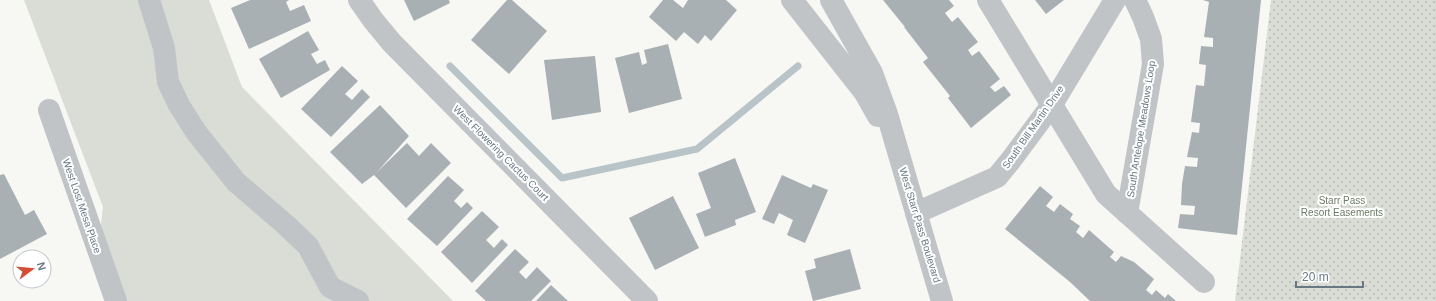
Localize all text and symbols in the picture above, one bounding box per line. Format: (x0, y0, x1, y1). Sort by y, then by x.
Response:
street label: South Antelope Meadows Loop (1125, 59, 1157, 198)
street label: South Bill Martin Drive (1000, 83, 1066, 171)
street label: West Flowering Cactus Court (451, 103, 551, 203)
street label: West Lost Mesa Place (61, 157, 104, 255)
street label: West Starr Pass Boulevard (897, 166, 943, 284)
park label: Starr Pass Resort Easements (1301, 195, 1383, 218)
north arrow (12, 249, 52, 289)
text: N (35, 261, 48, 272)
scale bar (1296, 263, 1363, 289)
text: 20 m (1302, 270, 1329, 284)

